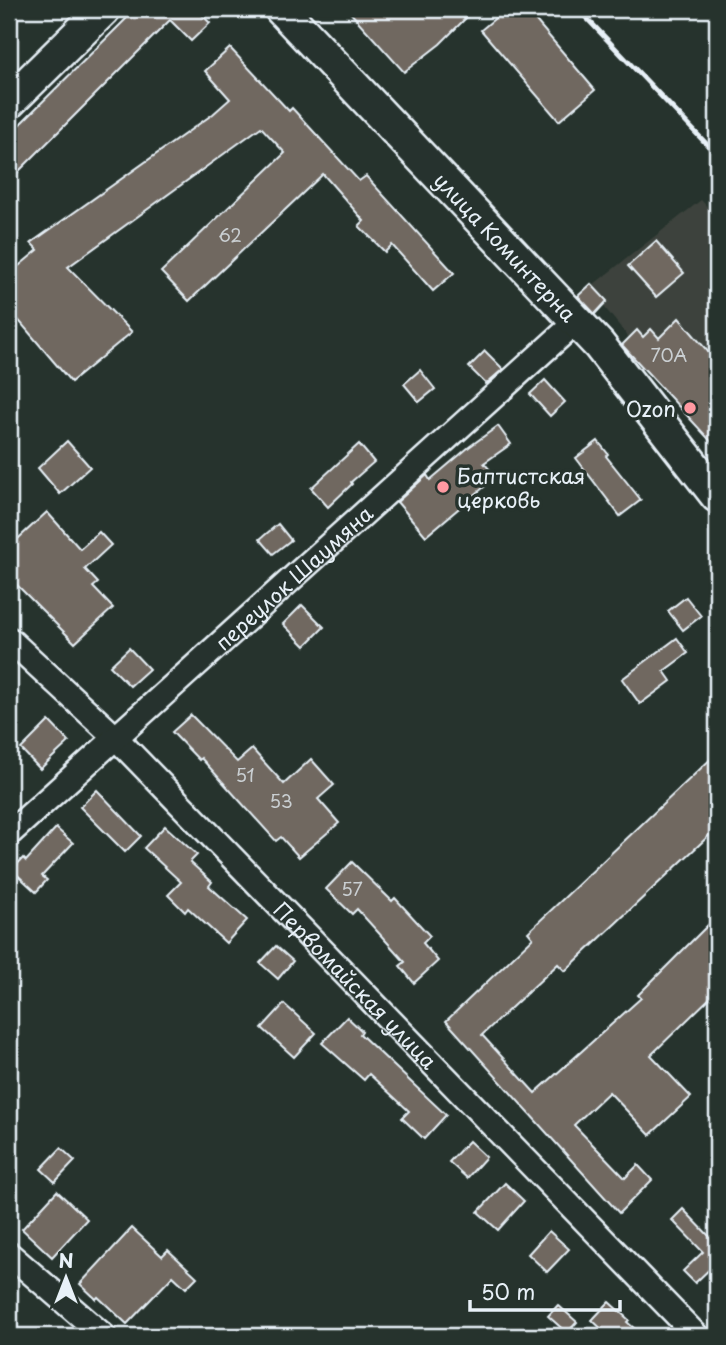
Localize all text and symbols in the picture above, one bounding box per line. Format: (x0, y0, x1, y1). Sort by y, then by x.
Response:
street label: улица Коминтерна (427, 164, 585, 329)
house number: 62 (218, 221, 242, 248)
house number: 70А (651, 341, 688, 368)
place label: Ozon (626, 392, 676, 424)
marker: Ozon (682, 400, 698, 416)
place label: Баптистская церковь (457, 459, 585, 515)
marker: Баптистская церковь (435, 479, 451, 495)
street label: переулок Шаумяна (207, 497, 379, 657)
house number: 51 (235, 761, 255, 788)
house number: 53 (269, 787, 293, 814)
house number: 57 (341, 875, 363, 902)
street label: Первомайская улица (267, 894, 446, 1077)
north arrow (32, 1244, 102, 1314)
text: N (58, 1246, 74, 1274)
scale bar (470, 1268, 621, 1312)
text: 50 m (481, 1275, 535, 1307)

